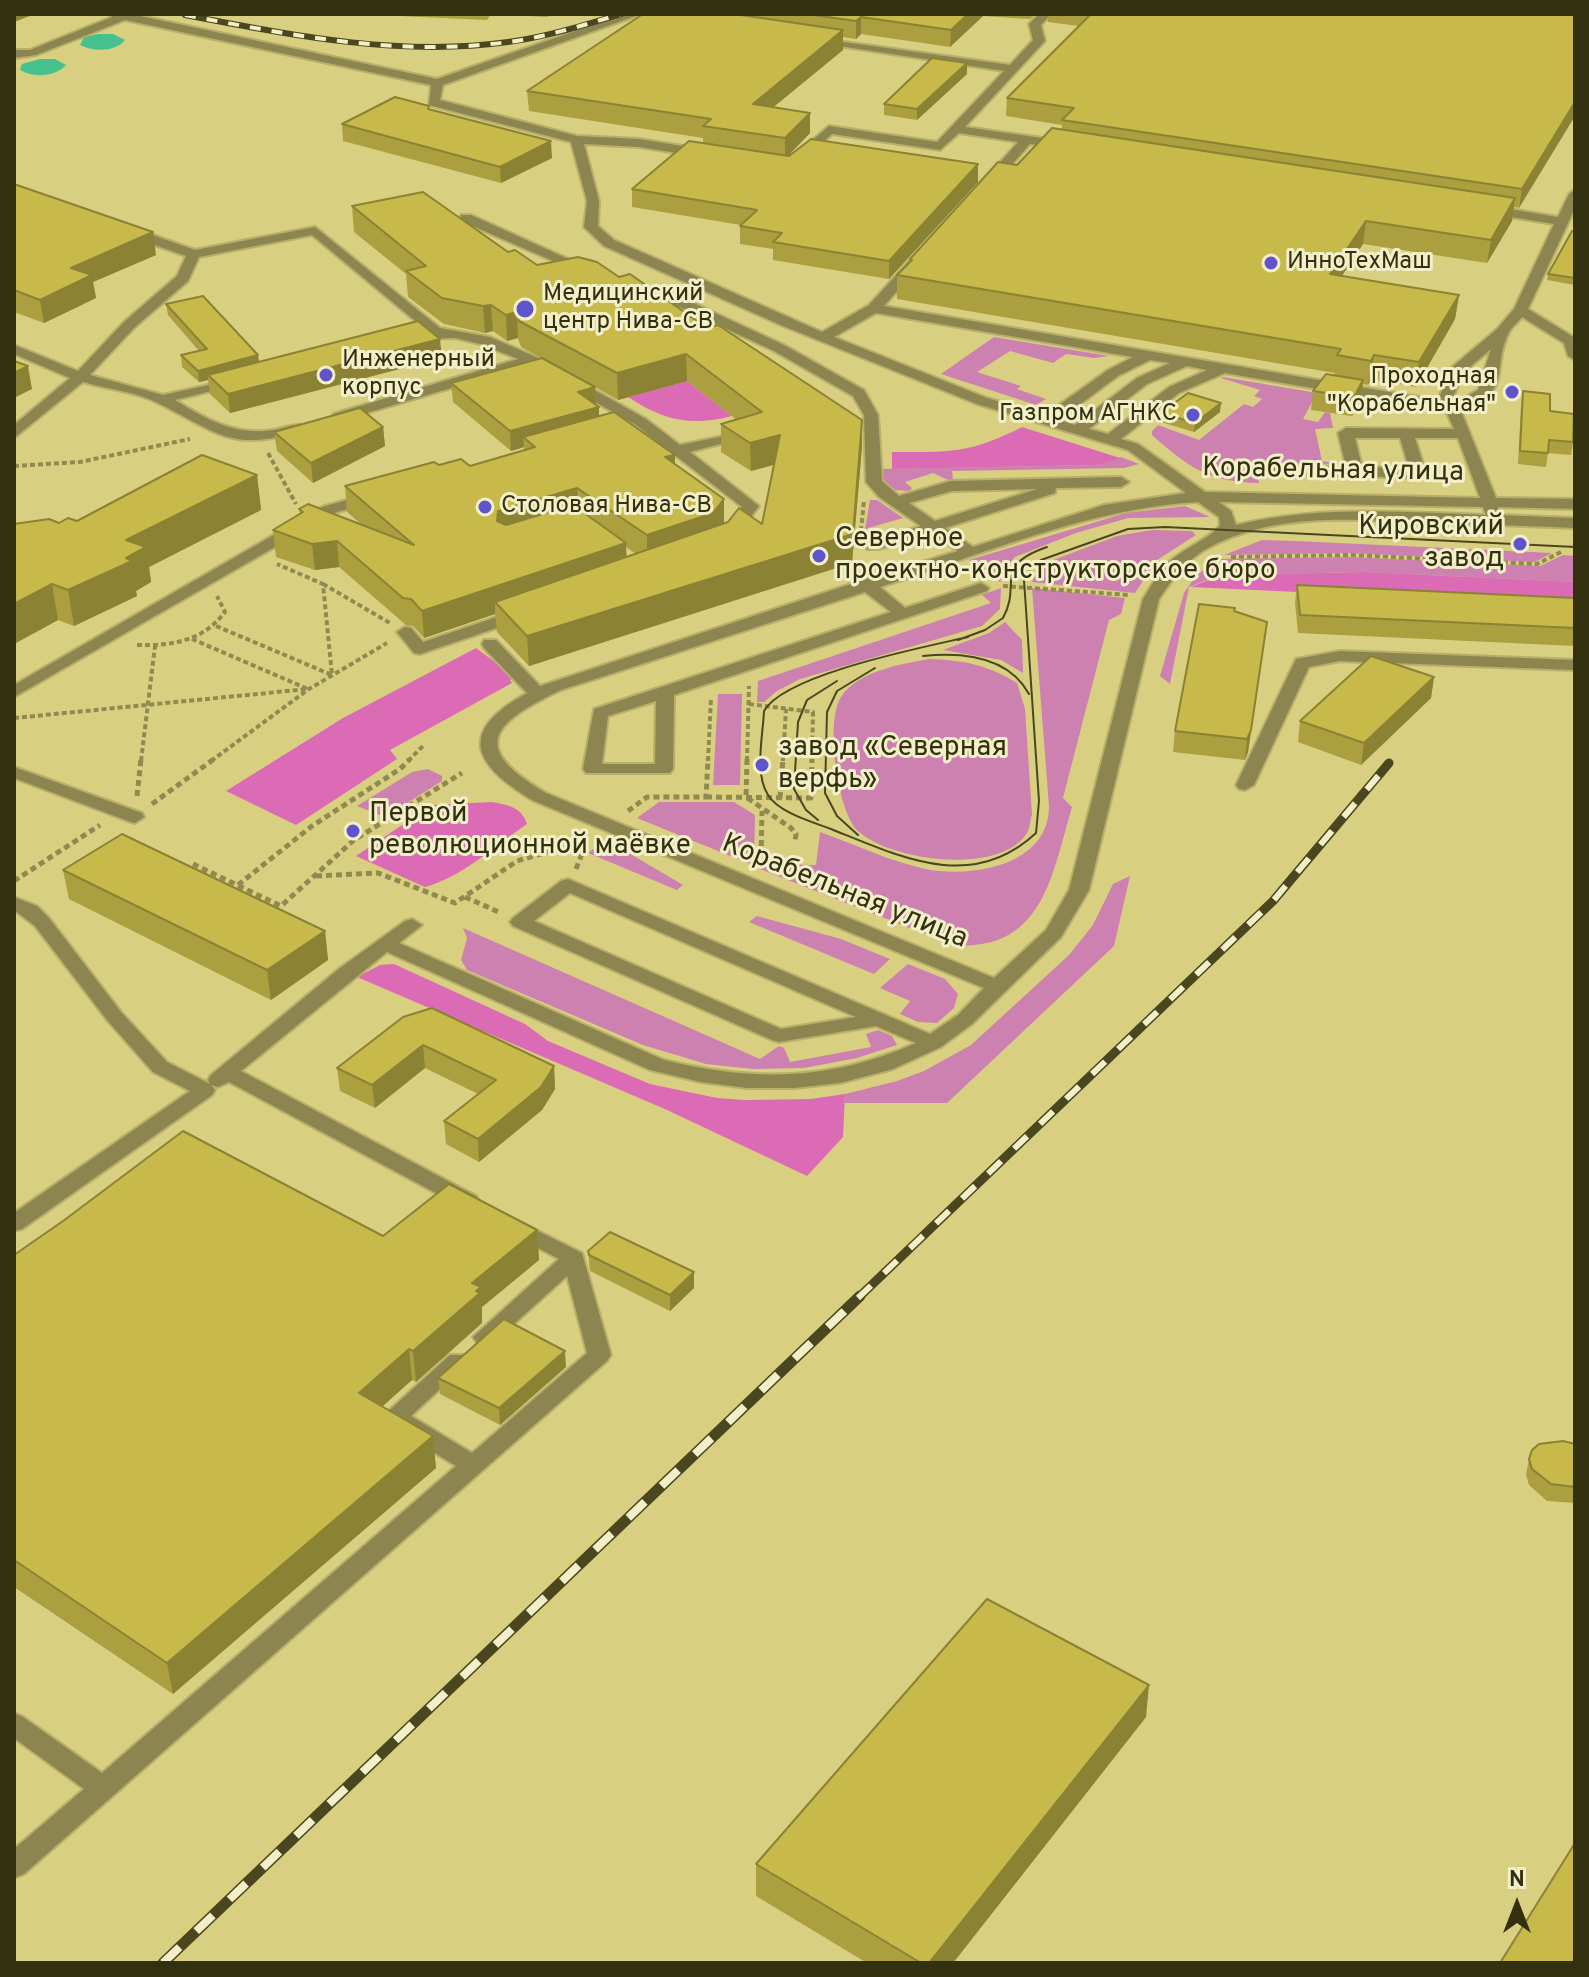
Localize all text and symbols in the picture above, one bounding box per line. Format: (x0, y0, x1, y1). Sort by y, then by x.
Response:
place label: ИнноТехМаш (1287, 249, 1432, 277)
marker: ИнноТехМаш (1262, 254, 1280, 272)
place label: Медицинский центр Нива-СВ (543, 281, 713, 337)
marker: Медицинский центр Нива-СВ (514, 298, 536, 320)
place label: Инженерный корпус (342, 347, 495, 403)
place label: Проходная "Корабельная" (1327, 364, 1496, 420)
marker: Инженерный корпус (317, 366, 335, 384)
marker: Проходная "Корабельная" (1503, 383, 1521, 401)
place label: Газпром АГНКС (999, 401, 1177, 429)
marker: Газпром АГНКС (1184, 406, 1202, 424)
street label: Корабельная улица (1202, 453, 1464, 491)
place label: Столовая Нива-СВ (501, 493, 712, 521)
marker: Столовая Нива-СВ (476, 498, 494, 516)
place label: Кировский завод (1358, 511, 1504, 577)
place label: Северное проектно-конструкторское бюро (835, 523, 1276, 589)
marker: Кировский завод (1511, 535, 1529, 553)
marker: Северное проектно-конструкторское бюро (810, 547, 828, 565)
place label: завод «Северная верфь» (778, 732, 1007, 798)
marker: завод «Северная верфь» (753, 756, 771, 774)
place label: Первой революционной маёвке (369, 798, 691, 864)
marker: Первой революционной маёвке (344, 822, 362, 840)
street label: Корабельная улица (716, 828, 972, 958)
north arrow (1477, 1865, 1557, 1945)
text: N (1509, 1867, 1525, 1894)

